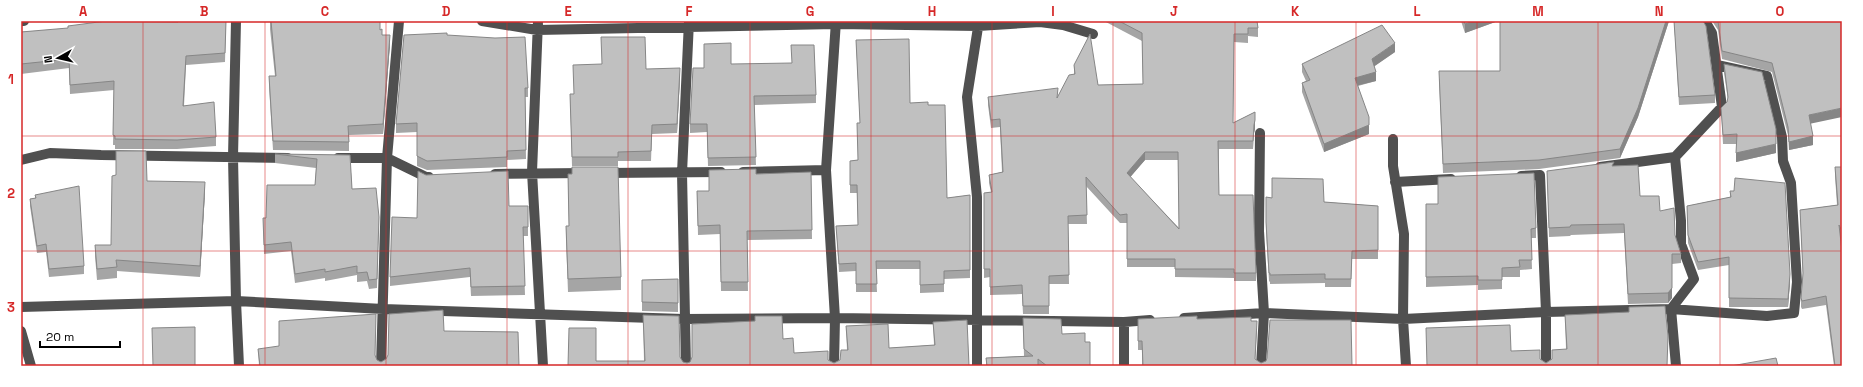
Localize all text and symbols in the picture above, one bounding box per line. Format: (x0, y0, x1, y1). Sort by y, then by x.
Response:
text: A (79, 3, 88, 20)
text: B (200, 3, 209, 20)
text: C (321, 3, 329, 20)
text: D (442, 3, 451, 20)
text: E (564, 3, 572, 20)
text: F (686, 3, 693, 20)
text: G (806, 3, 814, 20)
text: H (928, 3, 936, 20)
text: I (1051, 3, 1055, 20)
text: J (1170, 3, 1178, 20)
text: K (1291, 3, 1300, 20)
text: L (1413, 3, 1421, 20)
text: M (1532, 3, 1544, 20)
text: N (1655, 3, 1663, 20)
text: O (1776, 3, 1785, 20)
north arrow (38, 38, 78, 78)
text: N (41, 55, 56, 64)
text: 1 (8, 71, 14, 88)
text: 2 (7, 185, 15, 202)
text: 3 (7, 299, 15, 316)
scale bar (40, 323, 120, 349)
text: 20 m (46, 329, 74, 345)

